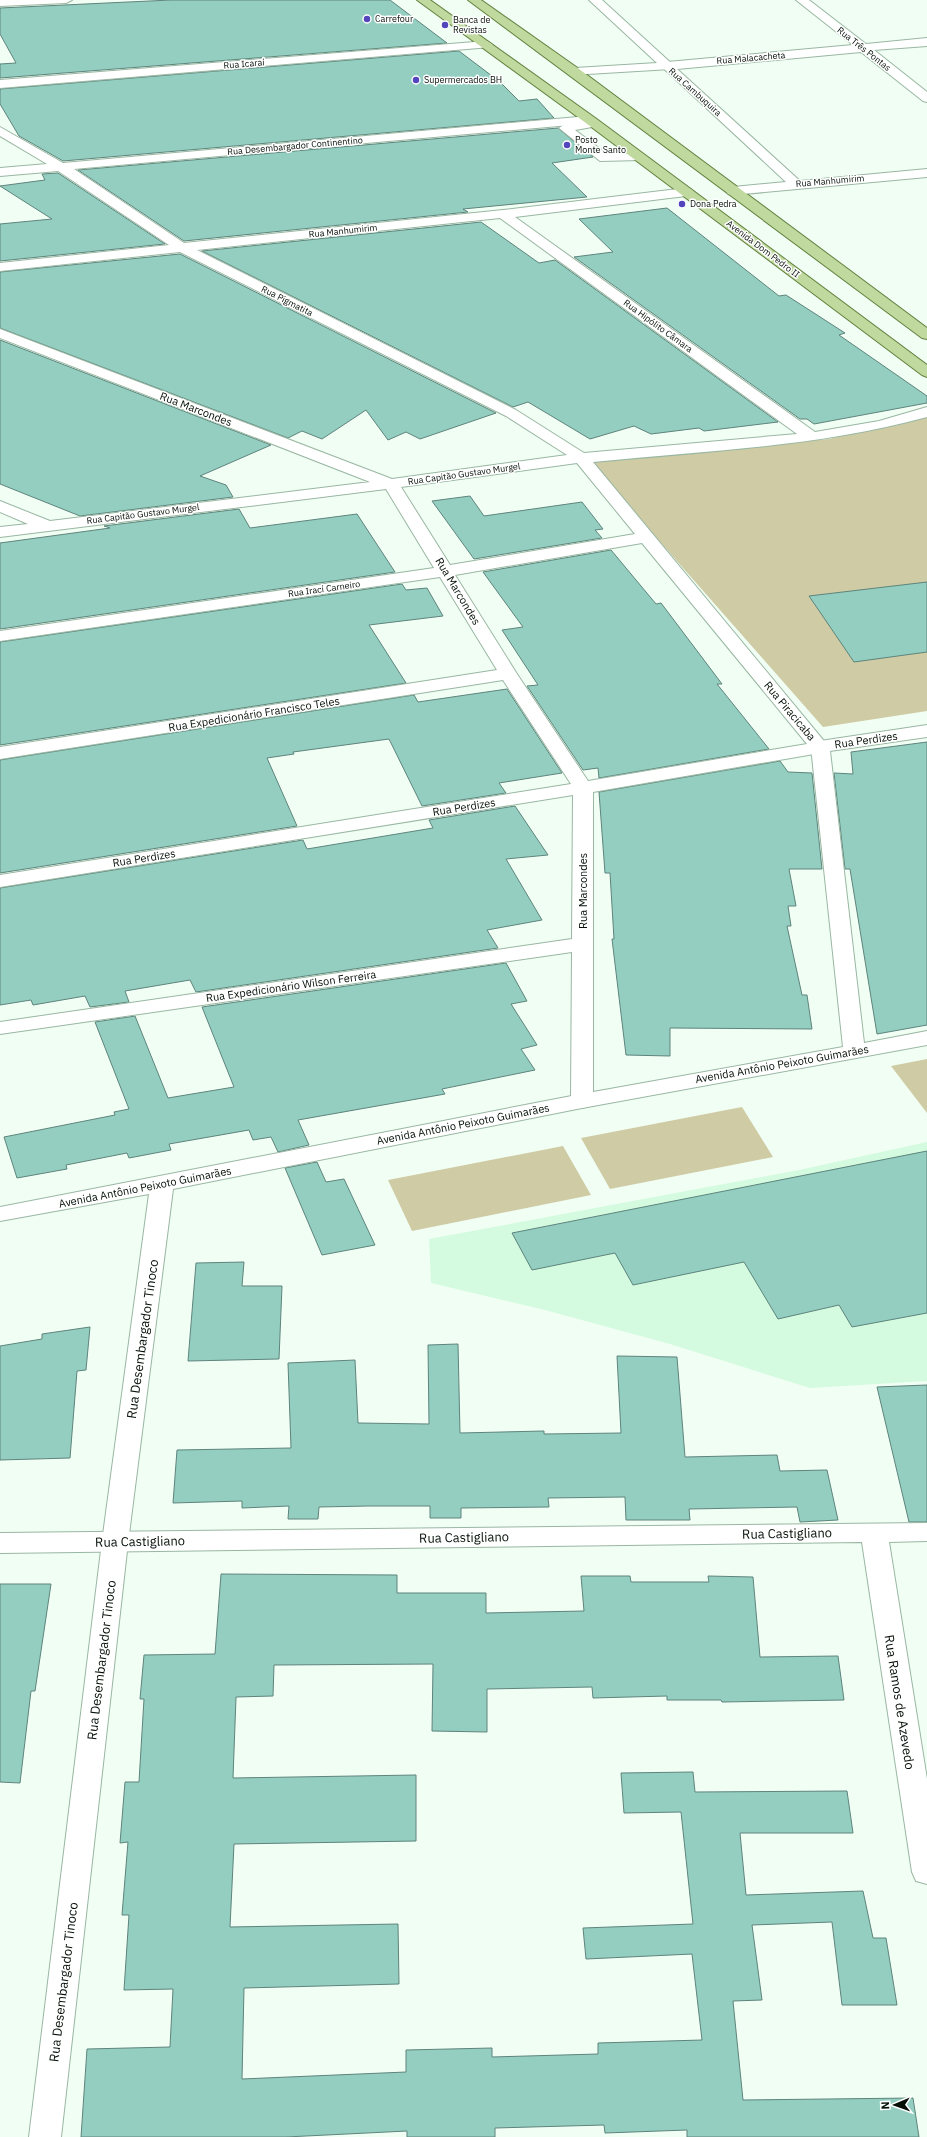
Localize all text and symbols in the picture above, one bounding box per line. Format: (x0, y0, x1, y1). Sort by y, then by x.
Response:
place label: Carrefour (375, 13, 414, 24)
marker: Carrefour (362, 14, 372, 24)
place label: Banca de Revistas (453, 14, 490, 35)
marker: Banca de Revistas (440, 20, 450, 30)
street label: Rua Três Pontas (835, 24, 893, 73)
street label: Rua Malacacheta (716, 49, 786, 66)
street label: Rua Icaraí (223, 56, 266, 71)
street label: Rua Cambuquira (667, 65, 724, 118)
place label: Supermercados BH (424, 74, 502, 85)
marker: Supermercados BH (411, 75, 421, 85)
street label: Rua Desembargador Continentino (227, 134, 363, 157)
place label: Posto Monte Santo (575, 134, 626, 155)
marker: Posto Monte Santo (562, 140, 572, 150)
street label: Rua Manhumirim (795, 172, 865, 189)
place label: Dona Pedra (690, 198, 737, 209)
marker: Dona Pedra (677, 199, 687, 209)
street label: Avenida Dom Pedro II (725, 218, 802, 280)
street label: Rua Manhumirim (308, 221, 378, 240)
street label: Rua Pigmatita (260, 283, 315, 318)
street label: Rua Hipólito Câmara (622, 297, 695, 354)
street label: Rua Marcondes (158, 389, 234, 429)
street label: Rua Capitão Gustavo Murgel (407, 460, 521, 487)
street label: Rua Capitão Gustavo Murgel (86, 501, 200, 526)
street label: Rua Marcondes (432, 555, 484, 627)
street label: Rua Irací Carneiro (287, 578, 361, 599)
street label: Rua Piracicaba (761, 679, 819, 744)
street label: Rua Expedicionário Francisco Teles (167, 694, 341, 734)
street label: Rua Perdizes (833, 729, 899, 751)
street label: Rua Perdizes (431, 795, 497, 819)
street label: Rua Perdizes (111, 846, 177, 870)
street label: Rua Marcondes (576, 853, 590, 929)
street label: Rua Expedicionário Wilson Ferreira (205, 967, 377, 1005)
street label: Avenida Antônio Peixoto Guimarães (694, 1042, 870, 1086)
street label: Avenida Antônio Peixoto Guimarães (375, 1100, 551, 1148)
street label: Avenida Antônio Peixoto Guimarães (57, 1163, 233, 1211)
street label: Rua Desembargador Tinoco (123, 1258, 162, 1420)
street label: Rua Castigliano (742, 1524, 832, 1543)
street label: Rua Castigliano (419, 1528, 509, 1547)
street label: Rua Castigliano (95, 1532, 185, 1551)
street label: Rua Desembargador Tinoco (83, 1579, 120, 1741)
street label: Rua Ramos de Azevedo (880, 1633, 919, 1771)
street label: Rua Desembargador Tinoco (45, 1901, 82, 2063)
north arrow (875, 2085, 915, 2125)
text: N (878, 2101, 892, 2110)

